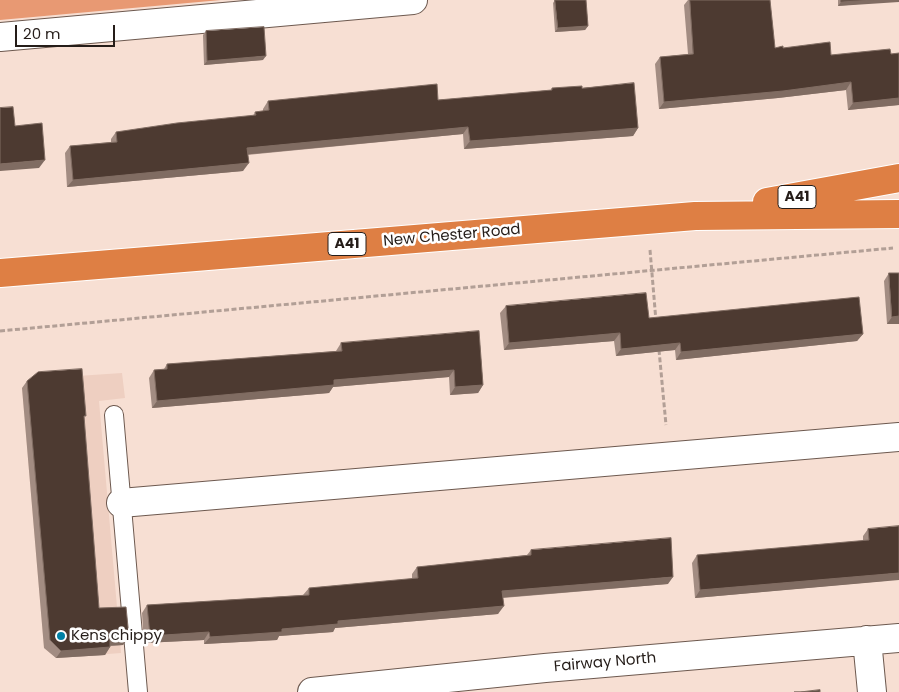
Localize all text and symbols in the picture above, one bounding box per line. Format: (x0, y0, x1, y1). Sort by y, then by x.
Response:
scale bar (18, 15, 118, 47)
text: 20 m (23, 23, 61, 44)
road number: A41 (778, 186, 816, 208)
street label: New Chester Road (383, 221, 521, 251)
road number: A41 (328, 232, 366, 255)
place label: Kens chippy (71, 627, 162, 645)
marker: Kens chippy (55, 630, 67, 642)
street label: Fairway North (553, 650, 657, 676)

